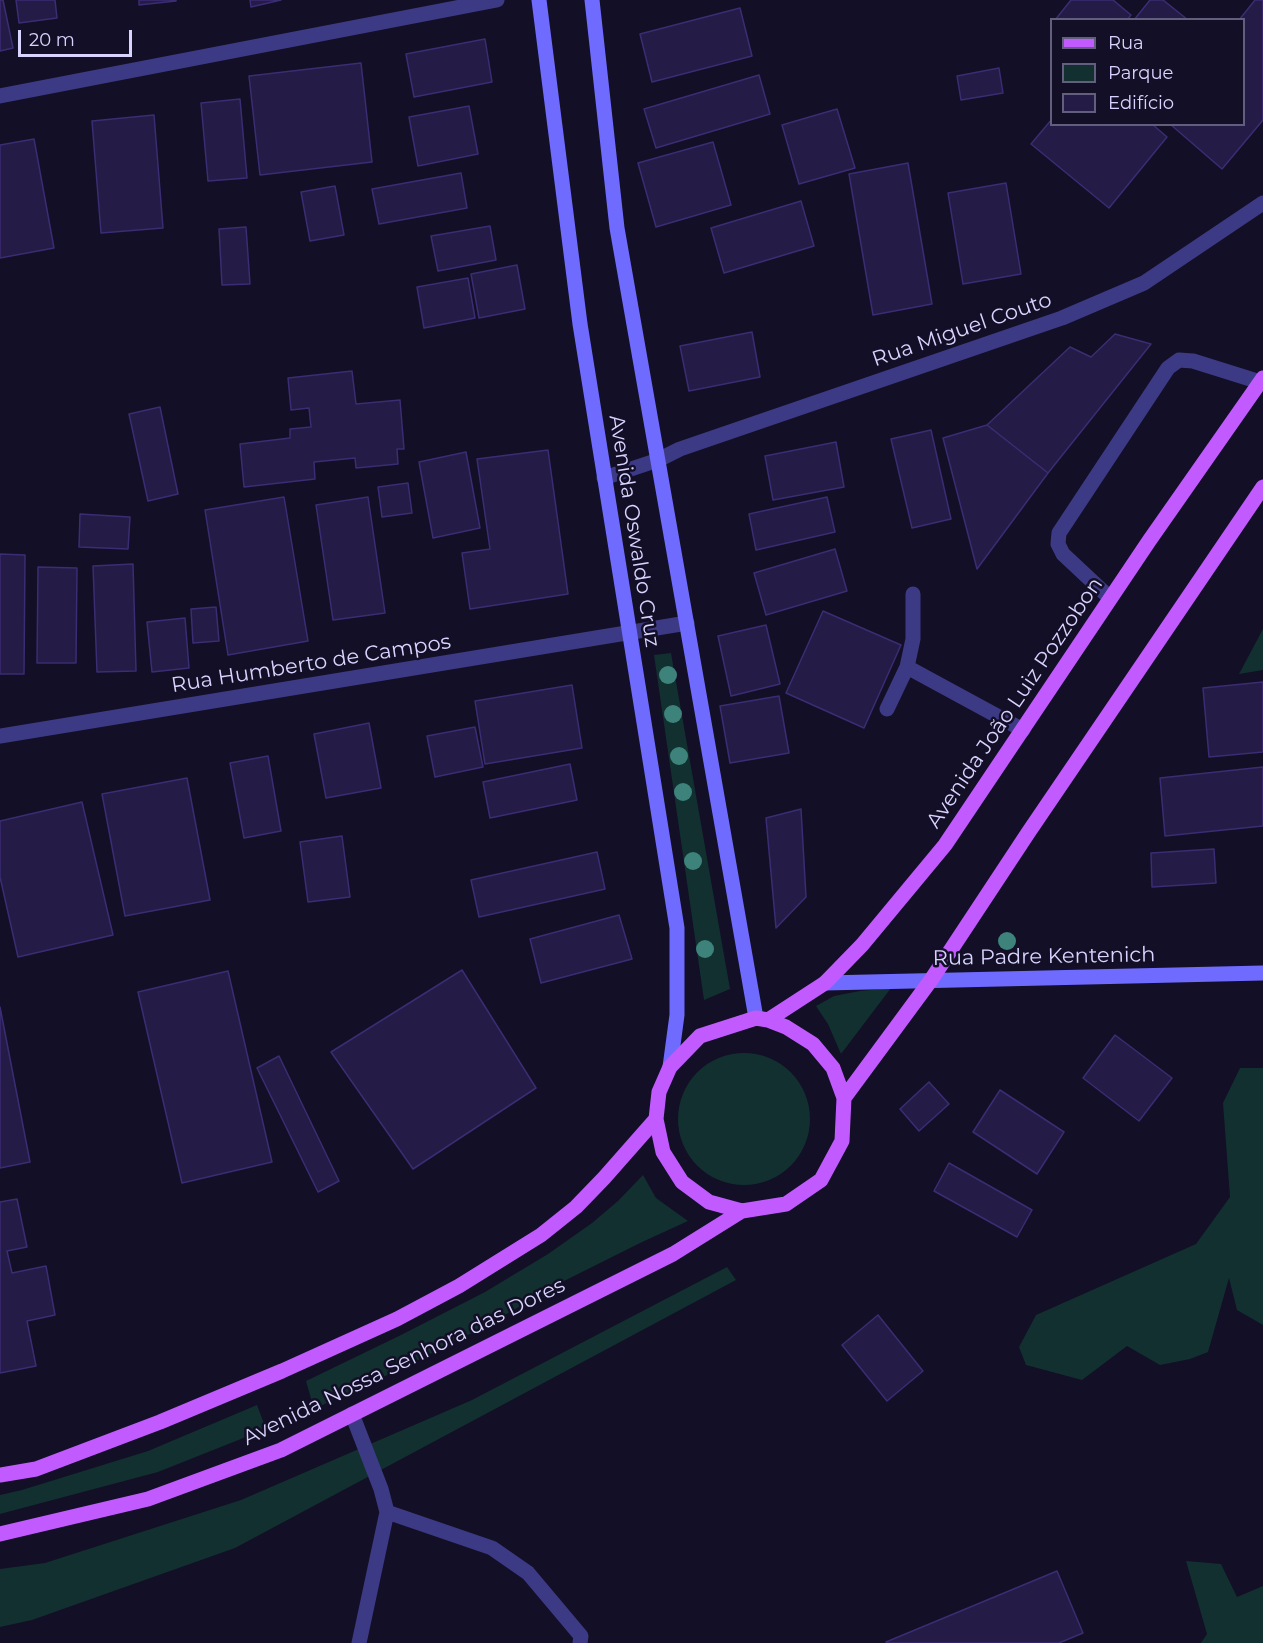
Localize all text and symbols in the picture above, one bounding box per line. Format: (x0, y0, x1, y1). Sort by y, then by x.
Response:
scale bar (21, 18, 135, 56)
legend (1050, 18, 1245, 126)
text: 20 m (29, 29, 75, 51)
text: Rua (1108, 32, 1144, 54)
text: Parque (1108, 62, 1173, 84)
text: Edifício (1108, 92, 1174, 114)
street label: Rua Miguel Couto (869, 287, 1055, 373)
street label: Avenida Oswaldo Cruz (603, 413, 665, 649)
street label: Avenida João Luiz Pozzobon (922, 573, 1108, 833)
street label: Rua Humberto de Campos (169, 629, 453, 699)
street label: Rua Padre Kentenich (932, 942, 1156, 972)
street label: Avenida Nossa Senhora das Dores (239, 1273, 569, 1451)

